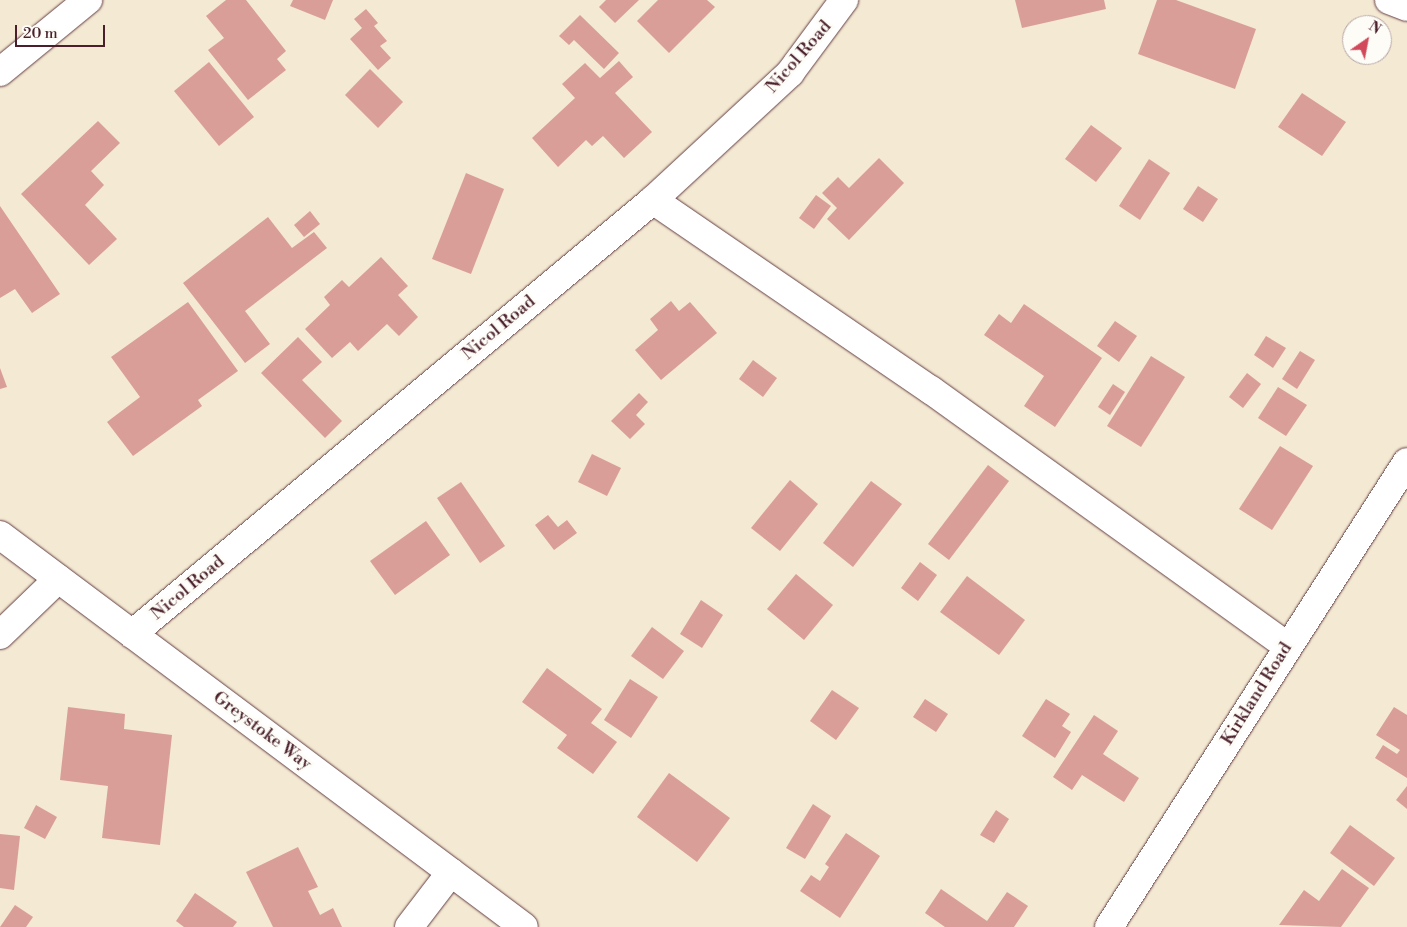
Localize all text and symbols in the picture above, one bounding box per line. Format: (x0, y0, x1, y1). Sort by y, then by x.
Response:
scale bar (18, 15, 108, 47)
north arrow (1342, 15, 1392, 65)
street label: Nicol Road (762, 16, 836, 98)
text: N (1365, 18, 1384, 39)
text: 20 m (23, 24, 58, 43)
street label: Nicol Road (458, 291, 540, 365)
street label: Nicol Road (147, 551, 229, 625)
street label: Kirkland Road (1217, 639, 1297, 749)
street label: Greystoke Way (208, 687, 316, 775)

